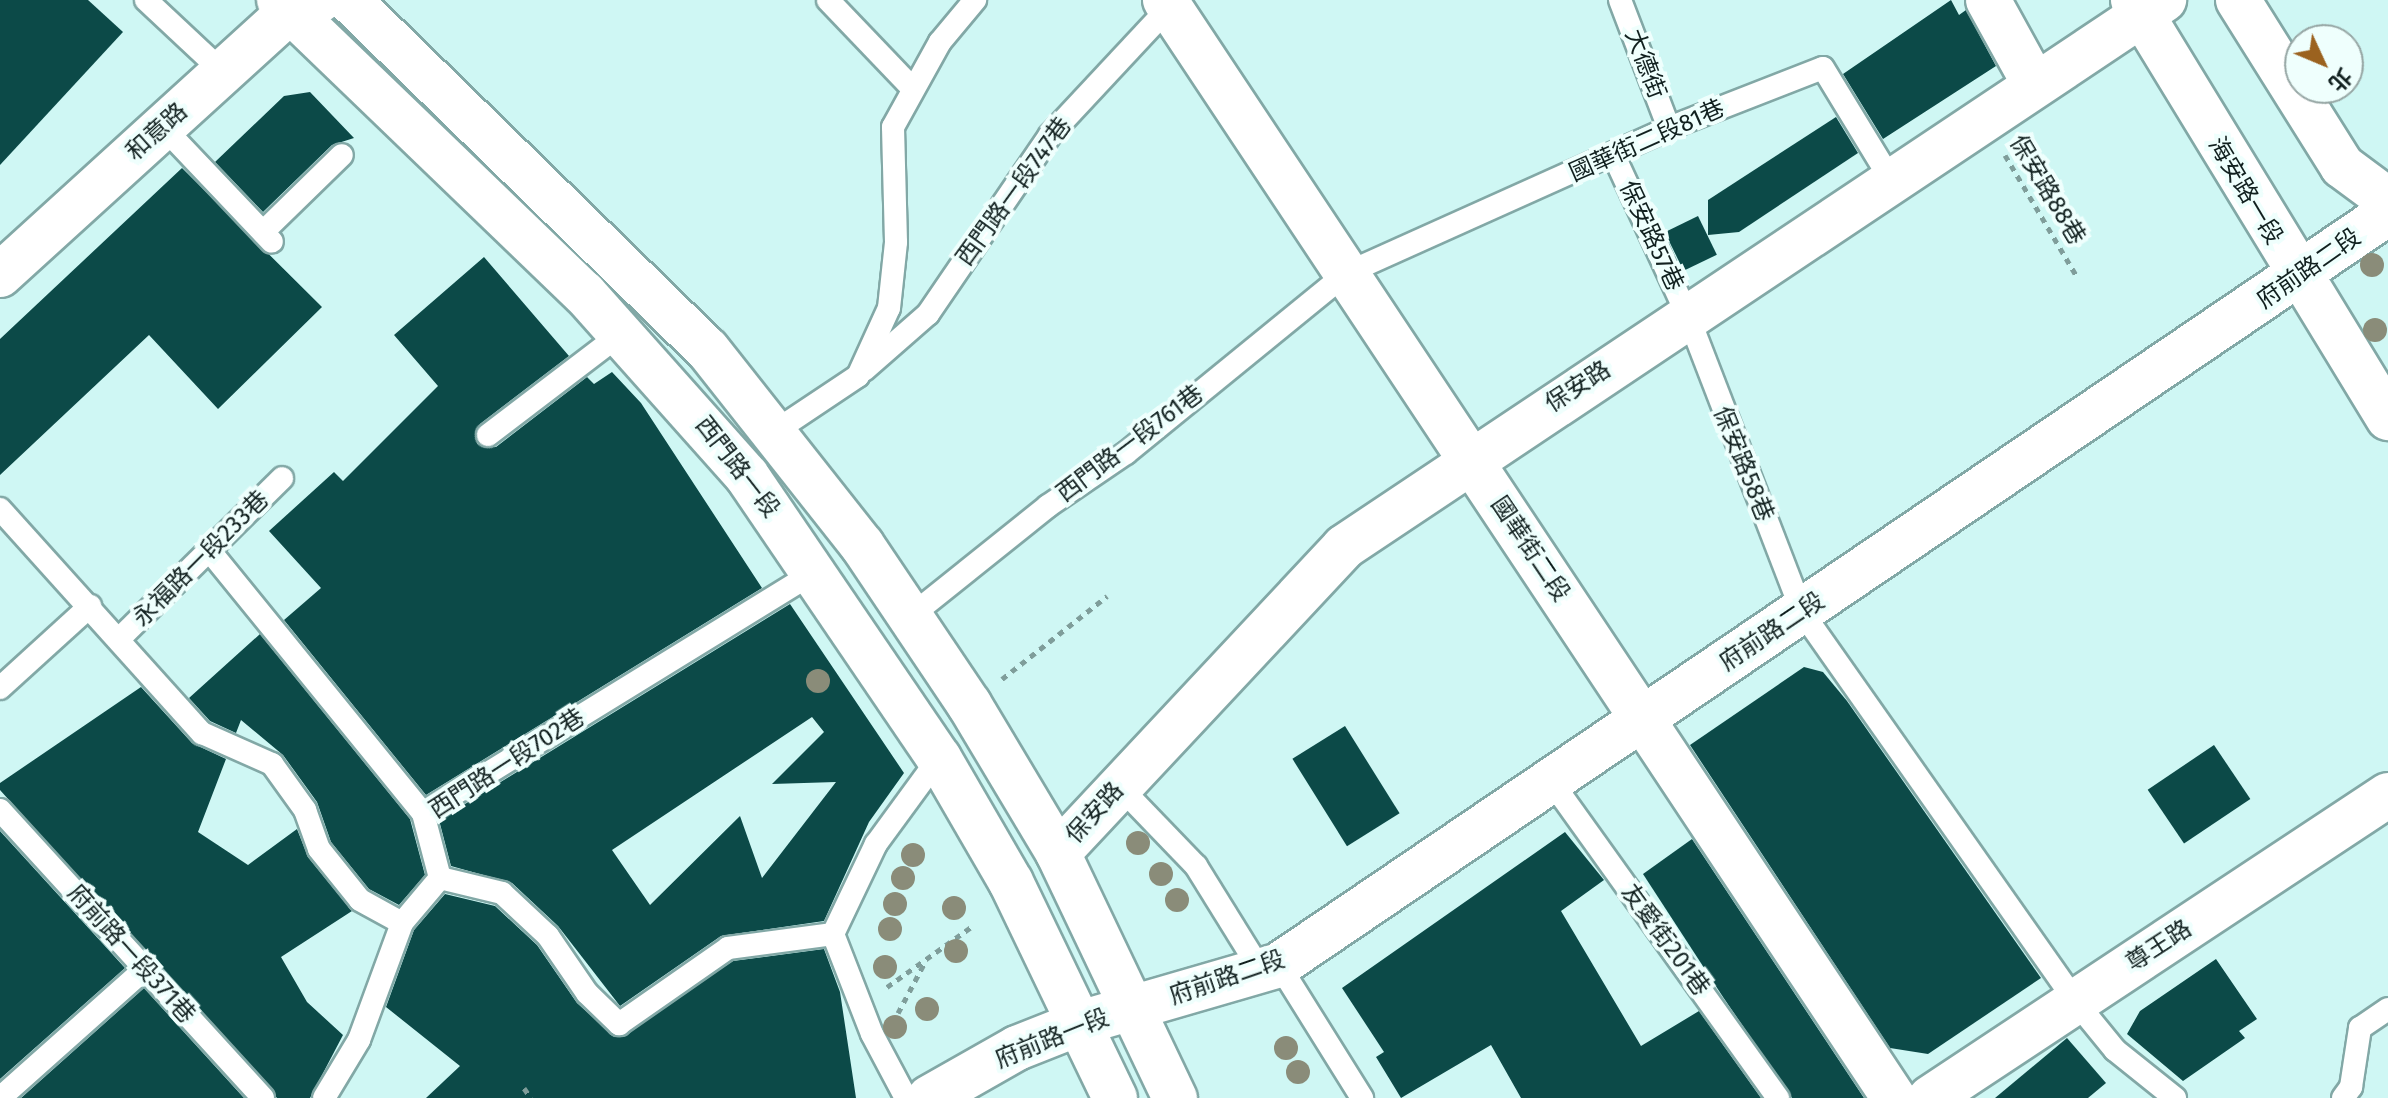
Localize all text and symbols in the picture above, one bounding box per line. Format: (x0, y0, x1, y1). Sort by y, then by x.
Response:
north arrow (2284, 24, 2364, 104)
street label: 大德街 (1619, 25, 1671, 103)
text: 北 (2323, 62, 2358, 97)
street label: 國華街二段81巷 (1565, 94, 1729, 188)
street label: 和意路 (121, 97, 193, 167)
street label: 西門路一段747巷 (950, 112, 1078, 272)
street label: 保安路88巷 (2003, 130, 2091, 250)
street label: 海安路一段 (2202, 132, 2288, 250)
street label: 保安路57巷 (1613, 176, 1689, 296)
street label: 府前路二段 (2252, 223, 2366, 315)
street label: 保安路 (1540, 355, 1616, 419)
street label: 西門路一段761巷 (1051, 380, 1209, 508)
street label: 保安路58巷 (1707, 402, 1779, 526)
street label: 西門路一段 (689, 411, 785, 523)
street label: 永福路一段233巷 (127, 485, 275, 633)
street label: 國華街二段 (1485, 491, 1575, 607)
street label: 府前路二段 (1714, 587, 1830, 677)
street label: 西門路一段702巷 (424, 703, 590, 825)
street label: 保安路 (1060, 777, 1130, 849)
street label: 府前路一段371巷 (61, 879, 201, 1029)
street label: 友愛街201巷 (1615, 879, 1715, 1001)
street label: 尊王路 (2121, 914, 2197, 978)
street label: 府前路二段 (1166, 945, 1288, 1011)
street label: 府前路一段 (991, 1003, 1113, 1075)

